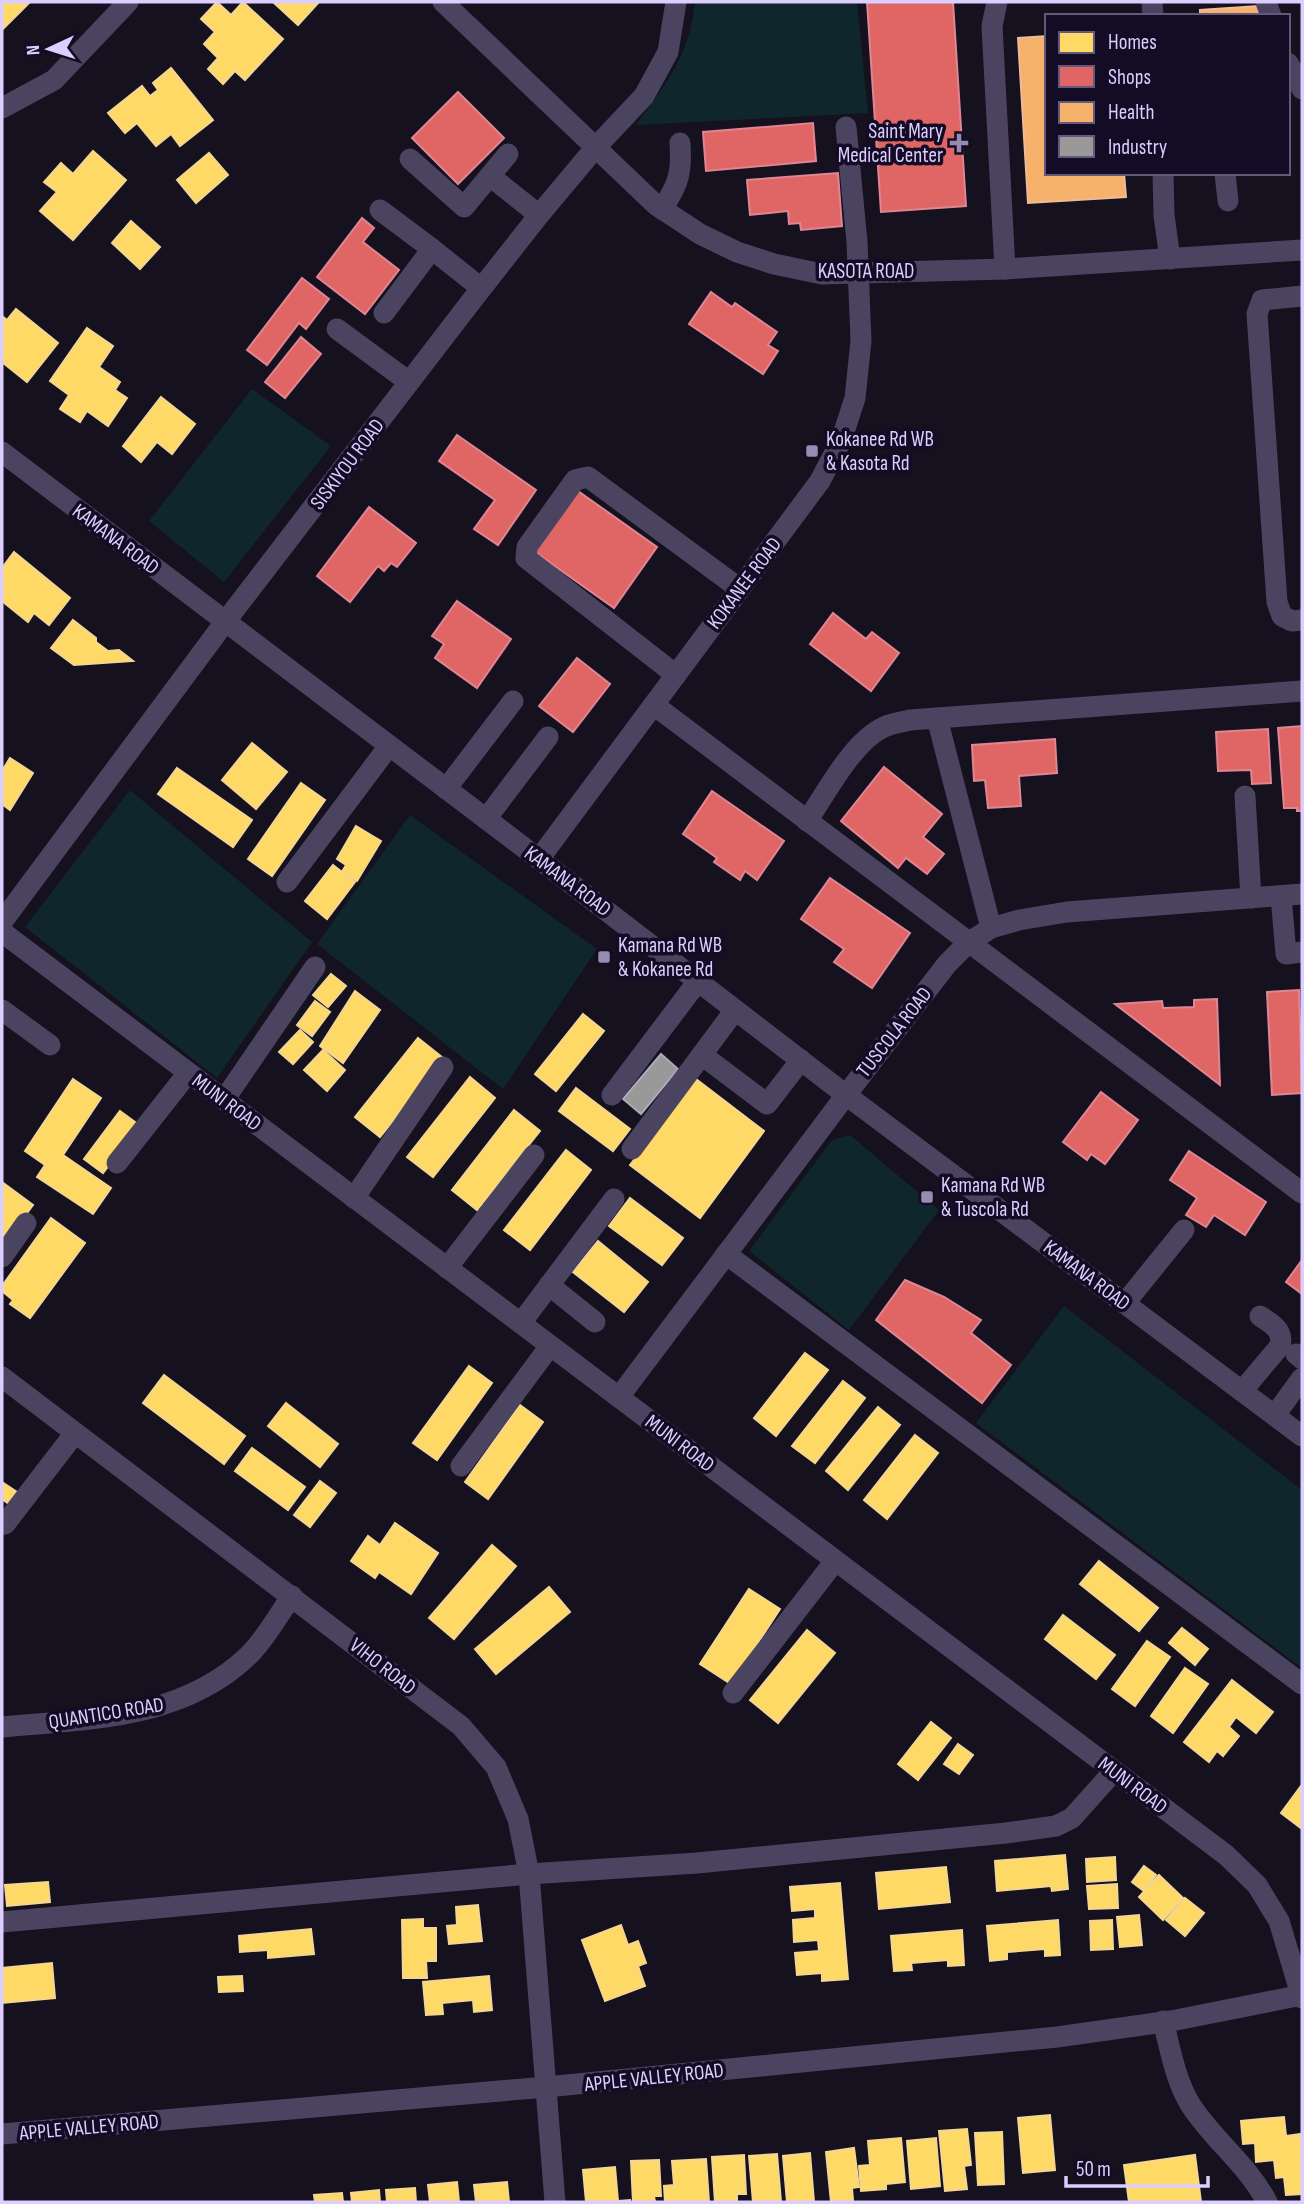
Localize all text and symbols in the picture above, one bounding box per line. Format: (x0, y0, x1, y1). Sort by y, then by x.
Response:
north arrow (14, 14, 84, 84)
legend (1045, 14, 1290, 175)
text: Homes (1108, 30, 1157, 55)
text: N (22, 44, 45, 56)
text: Shops (1108, 65, 1151, 90)
text: Health (1108, 100, 1155, 125)
place label: Saint Mary Medical Center (838, 119, 943, 168)
marker: Saint Mary Medical Center (949, 133, 969, 153)
text: Industry (1108, 135, 1167, 160)
street label: KASOTA ROAD (818, 259, 914, 284)
street label: SISKIYOU ROAD (305, 414, 390, 515)
place label: Kokanee Rd WB & Kasota Rd (826, 427, 934, 476)
marker: Kokanee Rd WB & Kasota Rd (804, 443, 820, 459)
street label: KAMANA ROAD (67, 499, 164, 580)
street label: KOKANEE ROAD (702, 532, 787, 634)
street label: KAMANA ROAD (519, 841, 616, 922)
place label: Kamana Rd WB & Kokanee Rd (618, 933, 722, 982)
marker: Kamana Rd WB & Kokanee Rd (596, 949, 612, 965)
street label: TUSCOLA ROAD (851, 982, 937, 1082)
street label: MUNI ROAD (187, 1068, 266, 1137)
place label: Kamana Rd WB & Tuscola Rd (941, 1173, 1045, 1222)
marker: Kamana Rd WB & Tuscola Rd (919, 1189, 935, 1205)
street label: KAMANA ROAD (1038, 1235, 1135, 1316)
street label: MUNI ROAD (640, 1409, 719, 1478)
street label: VIHO ROAD (345, 1633, 421, 1700)
street label: QUANTICO ROAD (47, 1692, 165, 1735)
street label: MUNI ROAD (1093, 1751, 1172, 1820)
street label: APPLE VALLEY ROAD (582, 2058, 725, 2097)
street label: APPLE VALLEY ROAD (17, 2109, 160, 2146)
scale bar (1066, 2144, 1208, 2188)
text: 50 m (1076, 2157, 1111, 2182)

